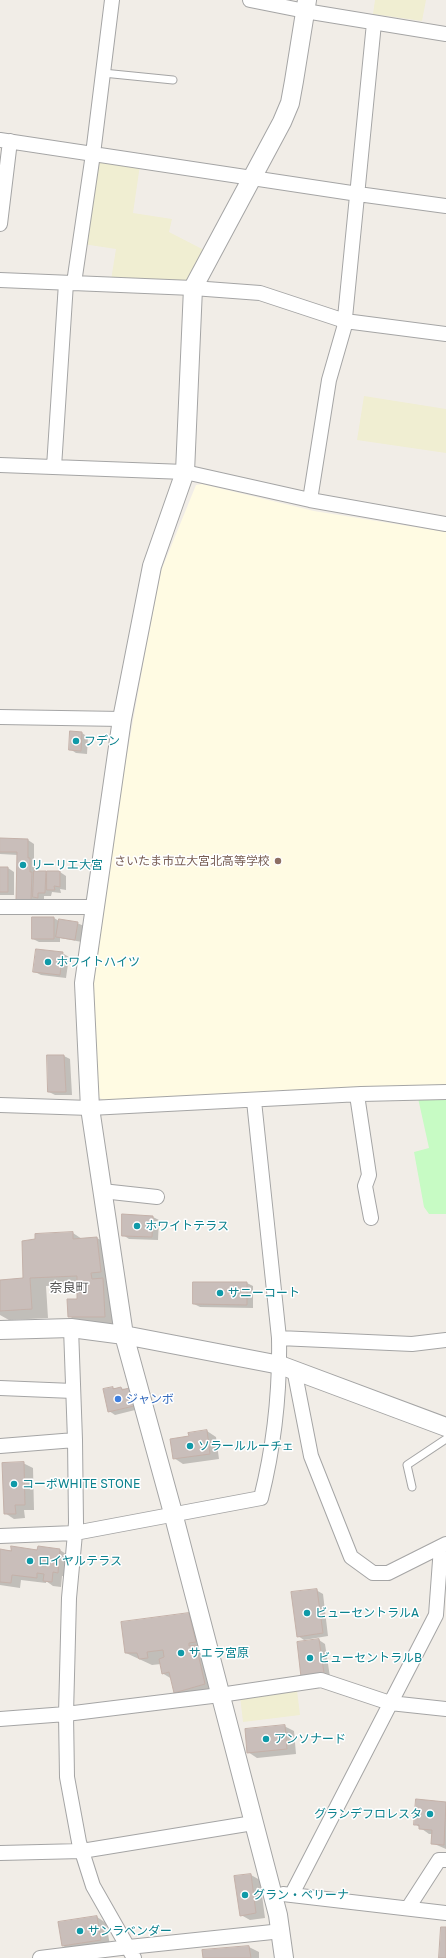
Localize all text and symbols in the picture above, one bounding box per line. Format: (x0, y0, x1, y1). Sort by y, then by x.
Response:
place label: フデン (84, 734, 120, 748)
marker: フデン (71, 736, 81, 746)
place label: さいたま市立大宮北高等学校 (114, 854, 270, 868)
marker: さいたま市立大宮北高等学校 (273, 856, 283, 866)
place label: リーリエ大宮 (31, 858, 103, 872)
marker: リーリエ大宮 (18, 860, 28, 870)
place label: ホワイトハイツ (56, 955, 140, 969)
marker: ホワイトハイツ (43, 957, 53, 967)
place label: ホワイトテラス (145, 1219, 229, 1233)
marker: ホワイトテラス (132, 1221, 142, 1231)
district label: 奈良町 (50, 1280, 88, 1296)
place label: サニーコート (228, 1286, 300, 1300)
marker: サニーコート (215, 1288, 225, 1298)
place label: ジャンボ (126, 1392, 174, 1406)
marker: ジャンボ (113, 1394, 123, 1404)
place label: ソラールルーチェ (198, 1439, 294, 1453)
marker: ソラールルーチェ (185, 1441, 195, 1451)
place label: コーポWHITE STONE (22, 1477, 140, 1491)
marker: コーポWHITE STONE (9, 1479, 19, 1489)
place label: ロイヤルテラス (38, 1554, 122, 1568)
marker: ロイヤルテラス (25, 1556, 35, 1566)
place label: ビューセントラルA (315, 1606, 419, 1620)
marker: ビューセントラルA (302, 1608, 312, 1618)
place label: サエラ宮原 (189, 1646, 249, 1660)
marker: サエラ宮原 (176, 1648, 186, 1658)
place label: ビューセントラルB (318, 1651, 422, 1665)
marker: ビューセントラルB (305, 1653, 315, 1663)
place label: アンソナード (274, 1732, 346, 1746)
marker: アンソナード (261, 1734, 271, 1744)
place label: グランデフロレスタ (314, 1807, 422, 1821)
marker: グランデフロレスタ (425, 1809, 435, 1819)
place label: グラン・ベリーナ (253, 1888, 349, 1902)
marker: グラン・ベリーナ (240, 1890, 250, 1900)
place label: サンラベンダー (88, 1924, 172, 1938)
marker: サンラベンダー (75, 1926, 85, 1936)

